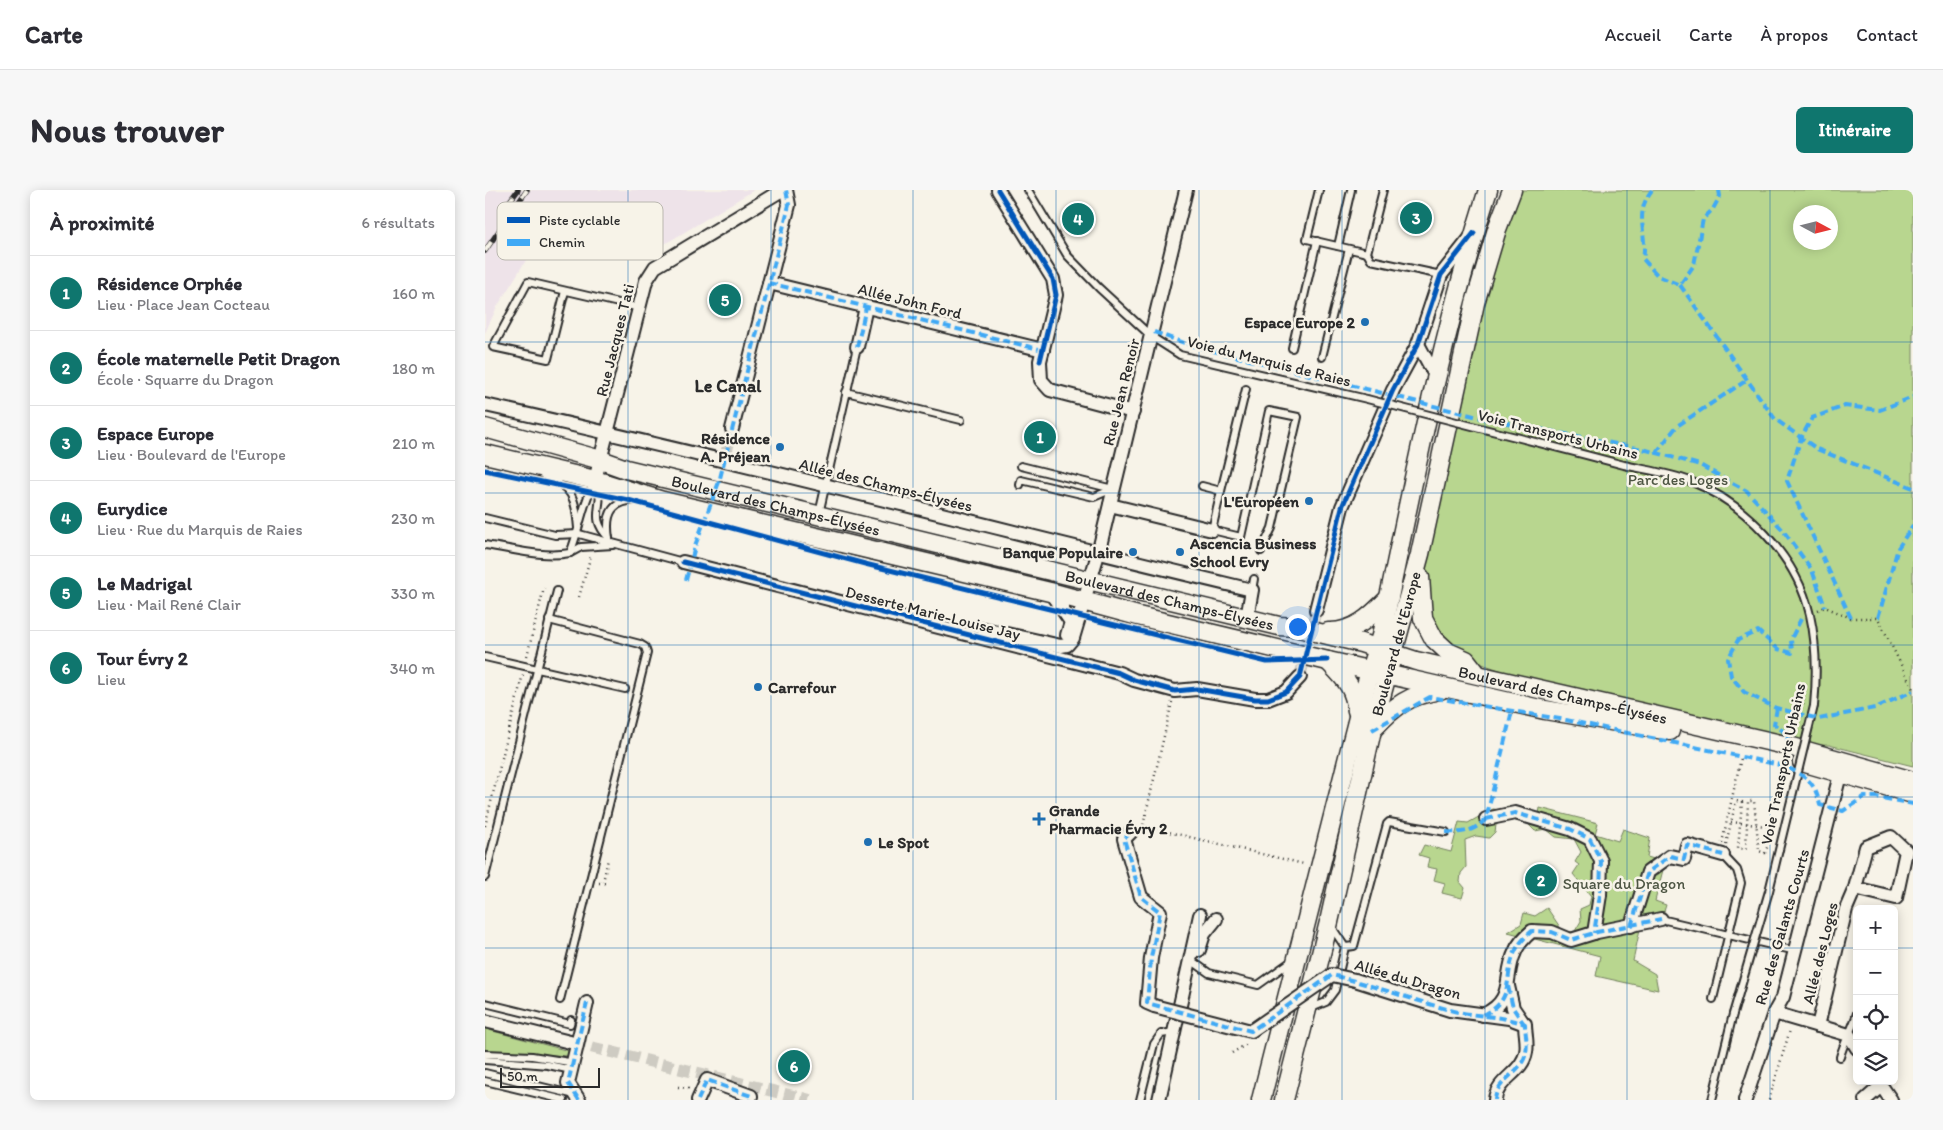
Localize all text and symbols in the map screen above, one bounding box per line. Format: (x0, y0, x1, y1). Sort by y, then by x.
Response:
text: Carte (25, 20, 83, 49)
text: Accueil (1605, 24, 1661, 46)
text: Carte (1689, 24, 1732, 46)
text: À propos (1760, 24, 1828, 46)
text: Contact (1856, 24, 1918, 46)
button: Itinéraire (1796, 107, 1913, 153)
text: Nous trouver (30, 109, 224, 151)
pin: 3 (1400, 199, 1432, 237)
pin: 4 (1062, 200, 1094, 238)
legend (497, 202, 663, 260)
north arrow (1793, 205, 1838, 250)
text: À proximité (50, 210, 155, 235)
text: Piste cyclable (539, 212, 621, 229)
text: 6 résultats (361, 213, 435, 232)
text: Chemin (539, 234, 585, 251)
text: Résidence Orphée (97, 272, 242, 295)
street label: Allée John Ford (856, 279, 964, 323)
pin: 5 (709, 281, 741, 319)
street label: Rue Jacques Tati (592, 282, 638, 398)
text: 1 (62, 284, 70, 303)
text: 160 m (392, 284, 435, 303)
text: Lieu · Place Jean Cocteau (97, 295, 270, 314)
place label: Espace Europe 2 (1244, 313, 1356, 333)
marker: Espace Europe 2 (1359, 316, 1371, 328)
street label: Voie du Marquis de Raies (1185, 331, 1353, 391)
street label: Rue Jean Renoir (1098, 336, 1144, 448)
text: École maternelle Petit Dragon (97, 347, 340, 370)
text: 2 (62, 359, 70, 378)
text: 180 m (392, 359, 435, 378)
text: École · Squarre du Dragon (97, 370, 273, 389)
district label: Le Canal (695, 375, 762, 397)
street label: Voie Transports Urbains (1476, 405, 1640, 463)
pin: 1 (1024, 418, 1056, 456)
text: Espace Europe (97, 422, 214, 445)
place label: Résidence A. Préjean (700, 429, 771, 467)
text: 3 (62, 434, 70, 453)
text: 210 m (392, 434, 435, 453)
marker: Résidence A. Préjean (774, 441, 786, 453)
text: Lieu · Boulevard de l'Europe (97, 445, 286, 464)
street label: Allée des Champs-Élysées (797, 454, 975, 516)
park label: Parc des Loges (1628, 470, 1728, 489)
street label: Boulevard des Champs-Élysées (670, 471, 882, 539)
place label: L'Européen (1224, 492, 1300, 512)
marker: L'Européen (1303, 495, 1315, 507)
text: Eurydice (97, 497, 168, 520)
text: 4 (61, 509, 71, 528)
text: 230 m (391, 509, 435, 528)
text: Lieu · Rue du Marquis de Raies (97, 520, 303, 539)
place label: Ascencia Business School Evry (1189, 534, 1316, 572)
place label: Banque Populaire (1002, 543, 1123, 563)
marker: Banque Populaire (1127, 546, 1139, 558)
marker: Ascencia Business School Evry (1174, 546, 1186, 558)
street label: Boulevard des Champs-Élysées (1063, 565, 1276, 634)
street label: Boulevard de l'Europe (1367, 569, 1424, 718)
text: Le Madrigal (97, 572, 192, 595)
street label: Desserte Marie-Louise Jay (844, 582, 1023, 644)
text: 5 (62, 584, 70, 603)
text: 330 m (391, 584, 435, 603)
text: Lieu · Mail René Clair (97, 595, 241, 614)
your location (1285, 614, 1311, 640)
text: Tour Évry 2 (97, 647, 188, 670)
text: 6 (62, 659, 70, 678)
text: 340 m (390, 659, 435, 678)
street label: Boulevard des Champs-Élysées (1457, 661, 1669, 727)
text: Lieu (97, 670, 126, 689)
place label: Carrefour (768, 678, 837, 697)
marker: Carrefour (752, 681, 764, 693)
street label: Voie Transports Urbains (1757, 681, 1809, 847)
place label: Grande Pharmacie Évry 2 (1049, 801, 1168, 839)
marker: Grande Pharmacie Évry 2 (1033, 813, 1045, 825)
place label: Le Spot (878, 833, 929, 853)
marker: Le Spot (862, 836, 874, 848)
street label: Rue des Galants Courts (1751, 847, 1813, 1007)
pin: 2 (1525, 861, 1557, 899)
park label: Square du Dragon (1563, 874, 1685, 893)
street label: Allée des Loges (1798, 900, 1842, 1006)
map controls (1853, 905, 1898, 1085)
button: + (1853, 905, 1898, 950)
button: − (1853, 950, 1898, 995)
street label: Allée du Dragon (1353, 955, 1463, 1003)
button: locate (1853, 995, 1898, 1040)
button: layers (1853, 1040, 1898, 1085)
pin: 6 (778, 1047, 810, 1085)
scale bar (500, 1065, 600, 1088)
text: 50 m (507, 1068, 538, 1085)

